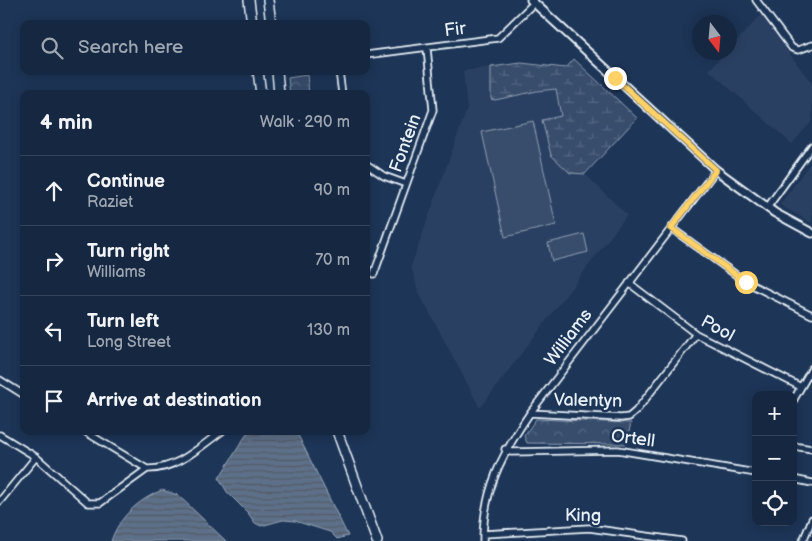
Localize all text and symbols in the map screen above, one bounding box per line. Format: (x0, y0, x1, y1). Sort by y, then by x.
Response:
north arrow (692, 15, 737, 60)
street label: Fir (443, 18, 467, 41)
search box (20, 20, 370, 75)
icon: search (38, 34, 66, 62)
text: Search here (78, 36, 183, 59)
route end (604, 67, 627, 90)
text: 4 min (40, 110, 93, 135)
street label: Fontein (385, 111, 426, 175)
text: Walk · 290 m (260, 113, 350, 132)
text: Continue (87, 170, 165, 193)
icon: ahead (40, 177, 68, 205)
text: 90 m (314, 181, 350, 200)
text: Raziet (87, 193, 133, 212)
text: Turn right (87, 240, 170, 263)
icon: right (40, 247, 68, 275)
text: 70 m (315, 251, 350, 270)
text: Williams (87, 263, 146, 282)
route start (735, 271, 758, 294)
street label: Williams (540, 305, 597, 370)
text: Turn left (87, 310, 159, 333)
street label: Pool (697, 311, 738, 346)
icon: left (40, 317, 68, 345)
text: 130 m (307, 321, 350, 340)
text: Long Street (87, 333, 171, 352)
icon: arrive (40, 387, 68, 415)
text: Arrive at destination (87, 389, 262, 412)
street label: Valentyn (554, 389, 622, 412)
map controls (752, 391, 797, 526)
button: + (752, 391, 797, 436)
street label: Ortell (610, 425, 656, 452)
button: − (752, 436, 797, 481)
button: locate (752, 481, 797, 526)
street label: King (565, 505, 601, 526)

